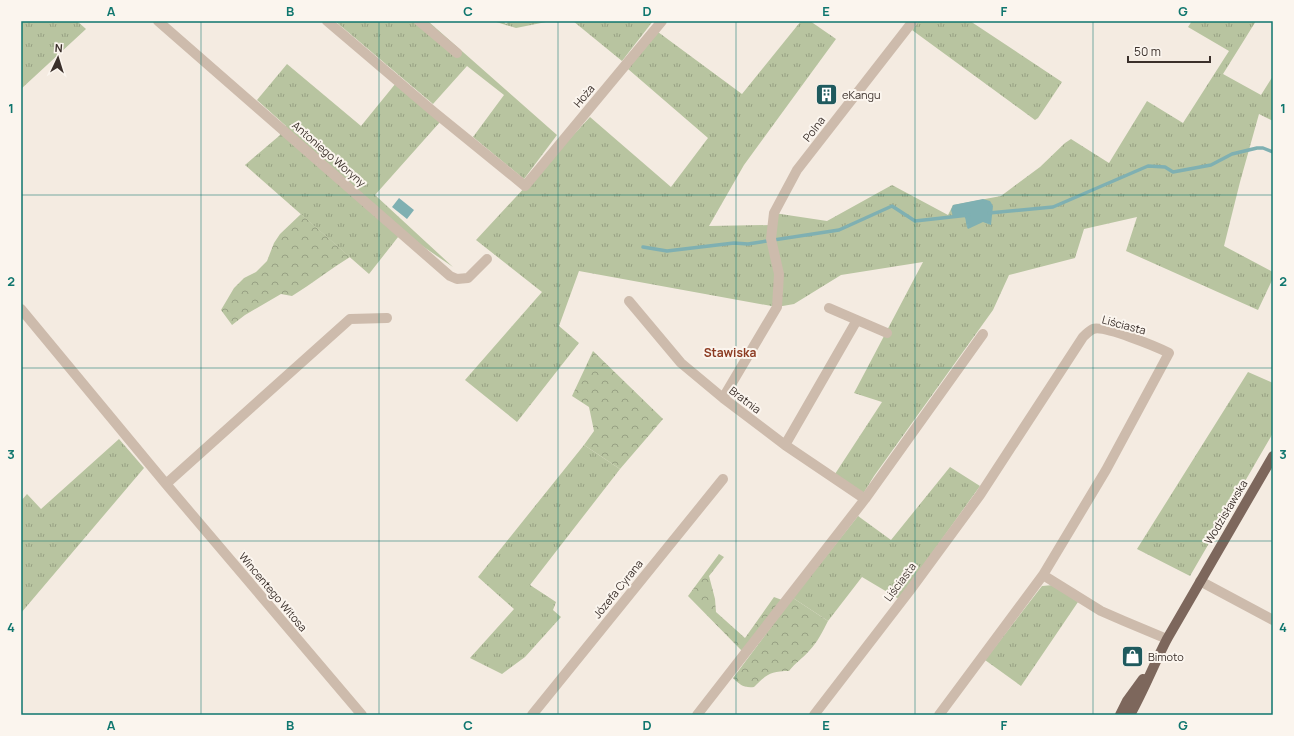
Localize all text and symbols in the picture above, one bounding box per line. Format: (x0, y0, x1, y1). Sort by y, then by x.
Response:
text: A (107, 2, 116, 20)
text: B (286, 2, 294, 20)
text: C (463, 2, 473, 20)
text: D (642, 2, 652, 20)
text: E (822, 2, 830, 20)
text: F (1001, 2, 1008, 20)
text: G (1178, 2, 1188, 20)
north arrow (38, 38, 78, 78)
scale bar (1128, 38, 1210, 64)
text: N (54, 40, 63, 55)
text: 50 m (1134, 43, 1161, 60)
street label: Hoża (570, 81, 598, 110)
building icon: eKangu (813, 82, 839, 108)
place label: eKangu (842, 87, 881, 102)
text: 1 (8, 99, 14, 117)
text: 1 (1280, 99, 1286, 117)
street label: Polna (799, 113, 828, 144)
street label: Antoniego Woryny (289, 117, 369, 190)
text: 2 (7, 272, 15, 290)
text: 2 (1279, 272, 1287, 290)
street label: Liściasta (1101, 311, 1148, 338)
district label: Stawiska (704, 344, 756, 361)
street label: Bratnia (726, 383, 764, 416)
text: 3 (7, 445, 15, 463)
text: 3 (1279, 445, 1287, 463)
street label: Wodzisławska (1201, 477, 1251, 547)
street label: Wincentego Witosa (236, 549, 311, 634)
street label: Józefa Cyrana (589, 556, 646, 621)
street label: Liściasta (880, 559, 919, 604)
text: 4 (7, 618, 15, 636)
text: 4 (1279, 618, 1287, 636)
shop icon: Bimoto (1120, 644, 1146, 670)
place label: Bimoto (1148, 649, 1184, 664)
text: A (107, 716, 116, 734)
text: B (286, 716, 294, 734)
text: C (463, 716, 473, 734)
text: D (642, 716, 652, 734)
text: E (822, 716, 830, 734)
text: F (1001, 716, 1008, 734)
text: G (1178, 716, 1188, 734)

